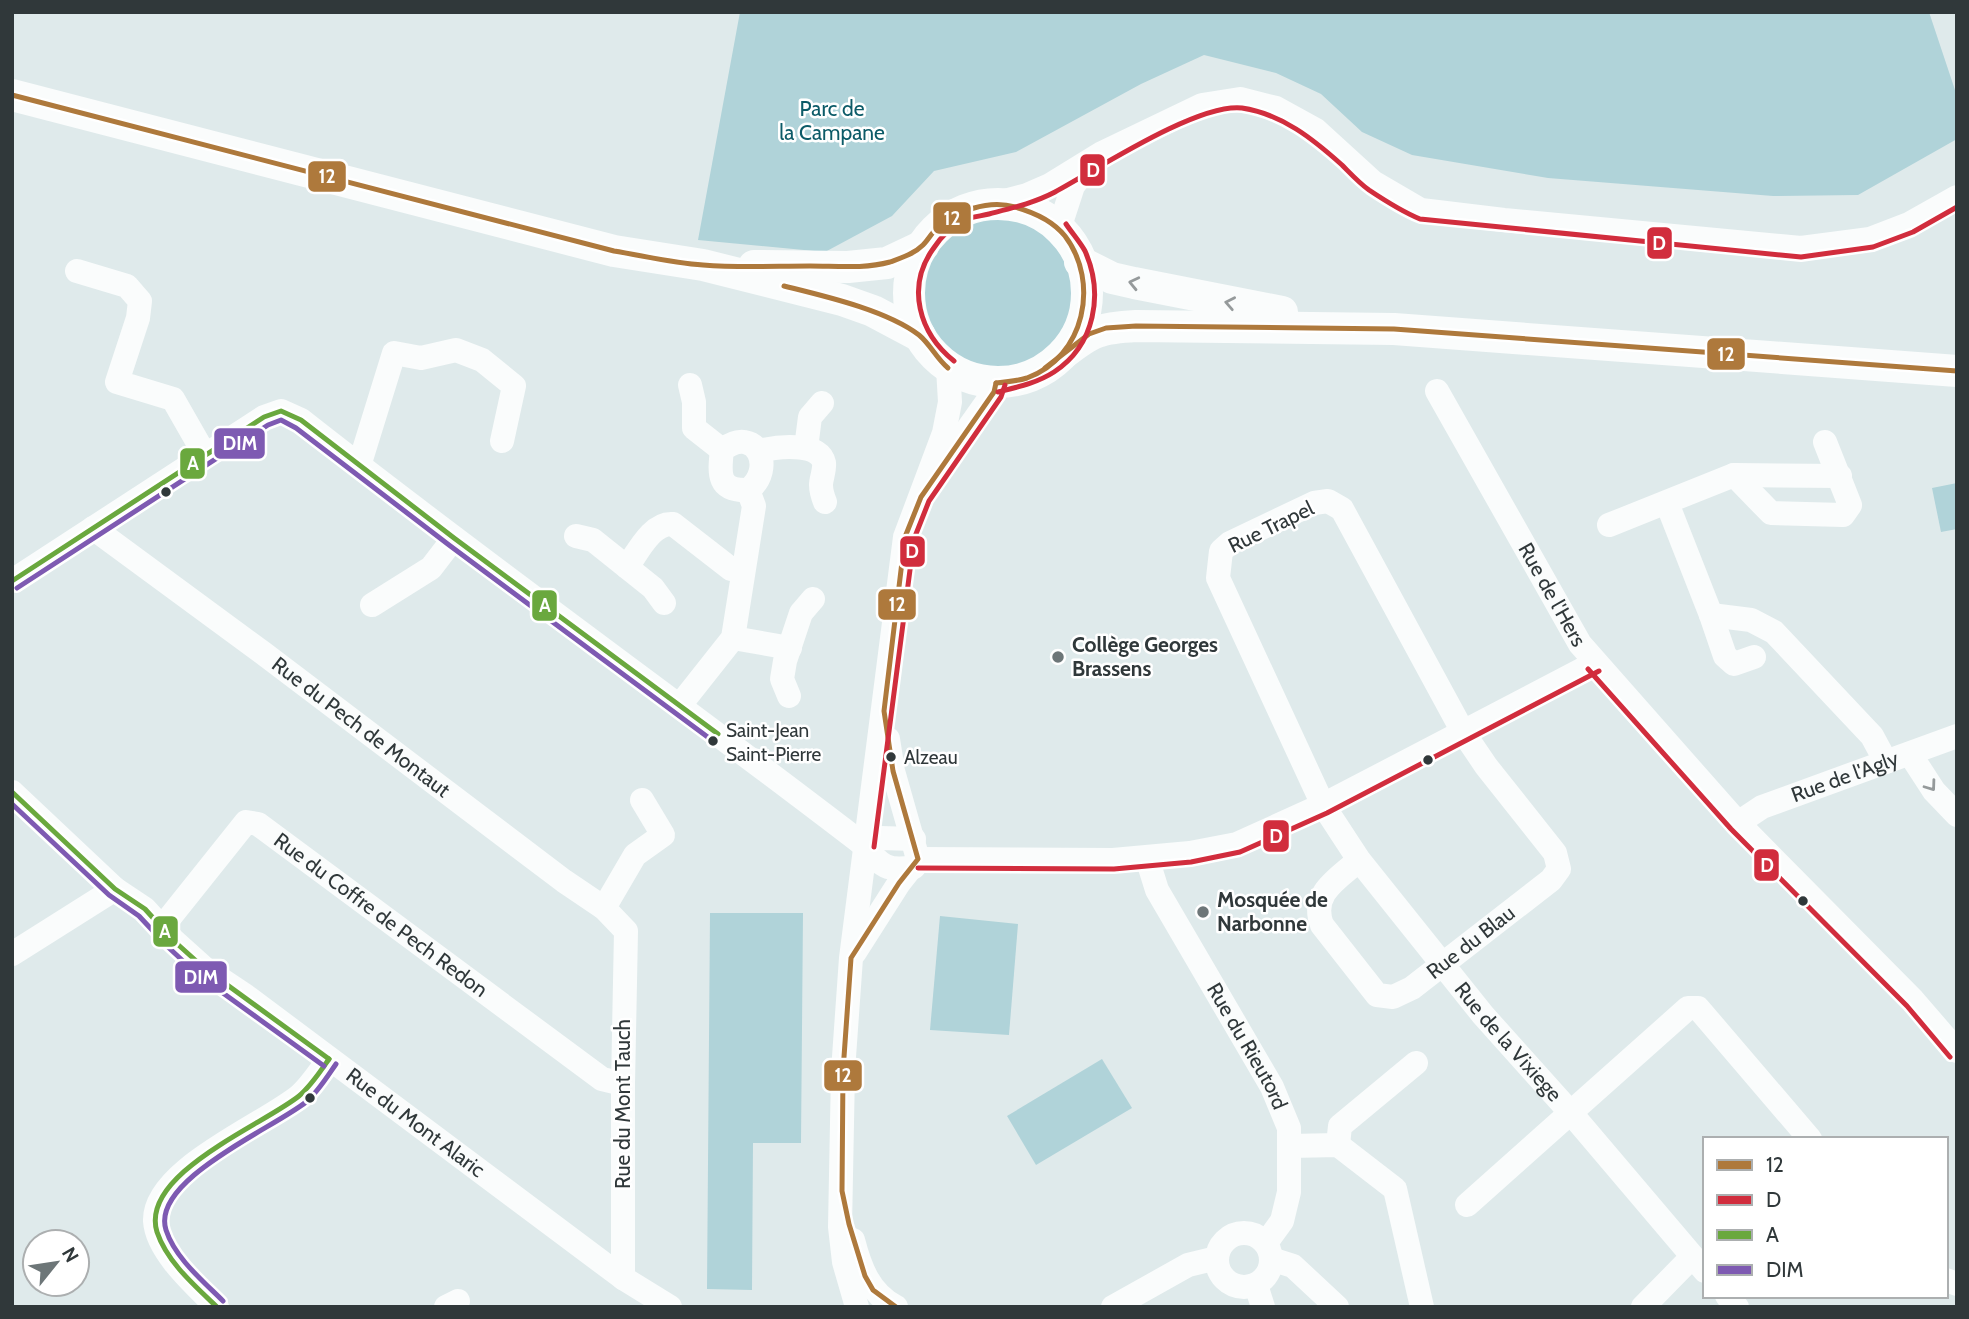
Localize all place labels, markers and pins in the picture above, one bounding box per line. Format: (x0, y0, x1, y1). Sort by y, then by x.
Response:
unlabelled marker (159, 485, 173, 499)
place label: Collège Georges Brassens (1072, 632, 1218, 681)
marker: Collège Georges Brassens (1050, 649, 1066, 665)
place label: Saint-Jean Saint-Pierre (726, 719, 821, 766)
marker: Saint-Jean Saint-Pierre (706, 734, 720, 748)
place label: Alzeau (904, 746, 958, 769)
marker: Alzeau (884, 750, 898, 764)
unlabelled marker (1421, 753, 1435, 767)
place label: Mosquée de Narbonne (1217, 887, 1328, 936)
unlabelled marker (1796, 894, 1810, 908)
marker: Mosquée de Narbonne (1195, 904, 1211, 920)
unlabelled marker (303, 1091, 317, 1105)

